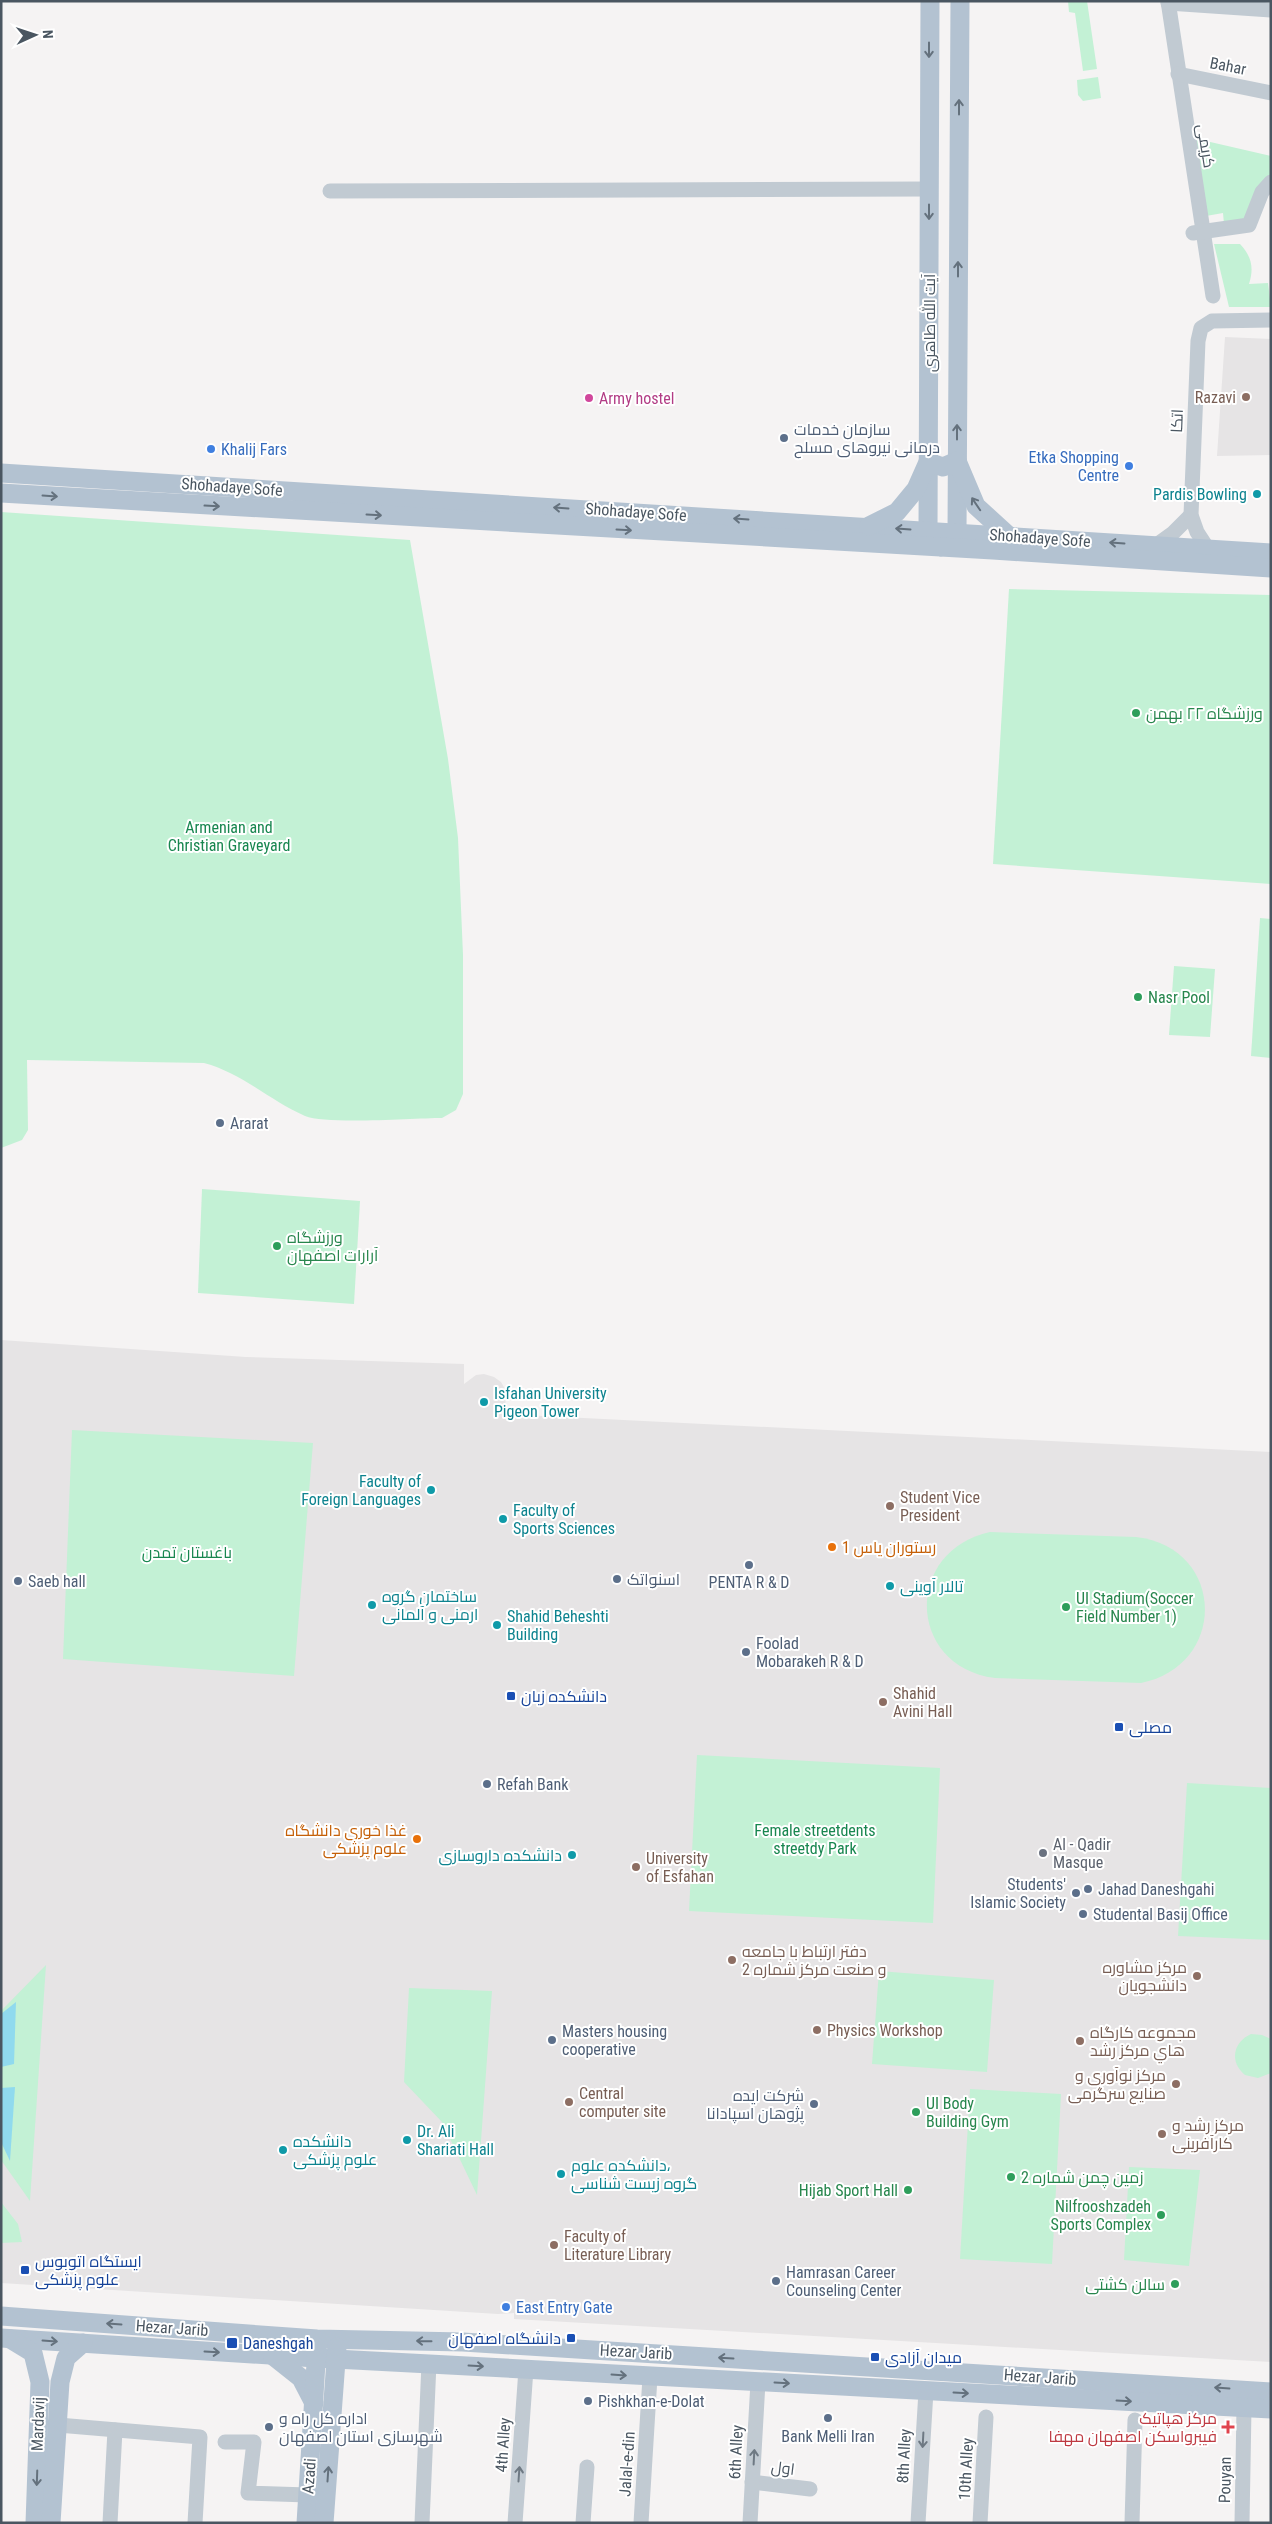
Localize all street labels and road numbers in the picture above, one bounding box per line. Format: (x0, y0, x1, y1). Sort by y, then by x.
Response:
street label: Bahar (1208, 53, 1248, 79)
street label: کریمی (1192, 123, 1219, 169)
street label: آیت الله طاهری (919, 273, 940, 372)
street label: اتکا (1167, 409, 1187, 433)
street label: Shohadaye Sofe (181, 474, 283, 500)
street label: Shohadaye Sofe (585, 499, 687, 525)
street label: Shohadaye Sofe (989, 525, 1091, 551)
street label: Hezar Jarib (135, 2316, 209, 2340)
street label: Hezar Jarib (599, 2341, 673, 2363)
street label: Hezar Jarib (1003, 2365, 1077, 2389)
street label: Mardavij (28, 2397, 48, 2451)
street label: 4th Alley (492, 2417, 514, 2473)
street label: 6th Alley (725, 2424, 747, 2480)
street label: 8th Alley (893, 2428, 915, 2484)
street label: Jalal-e-din (615, 2431, 639, 2497)
street label: 10th Alley (955, 2437, 977, 2501)
street label: اول (770, 2457, 796, 2480)
street label: Pouyan (1215, 2457, 1235, 2503)
street label: Azadi (298, 2458, 320, 2494)

